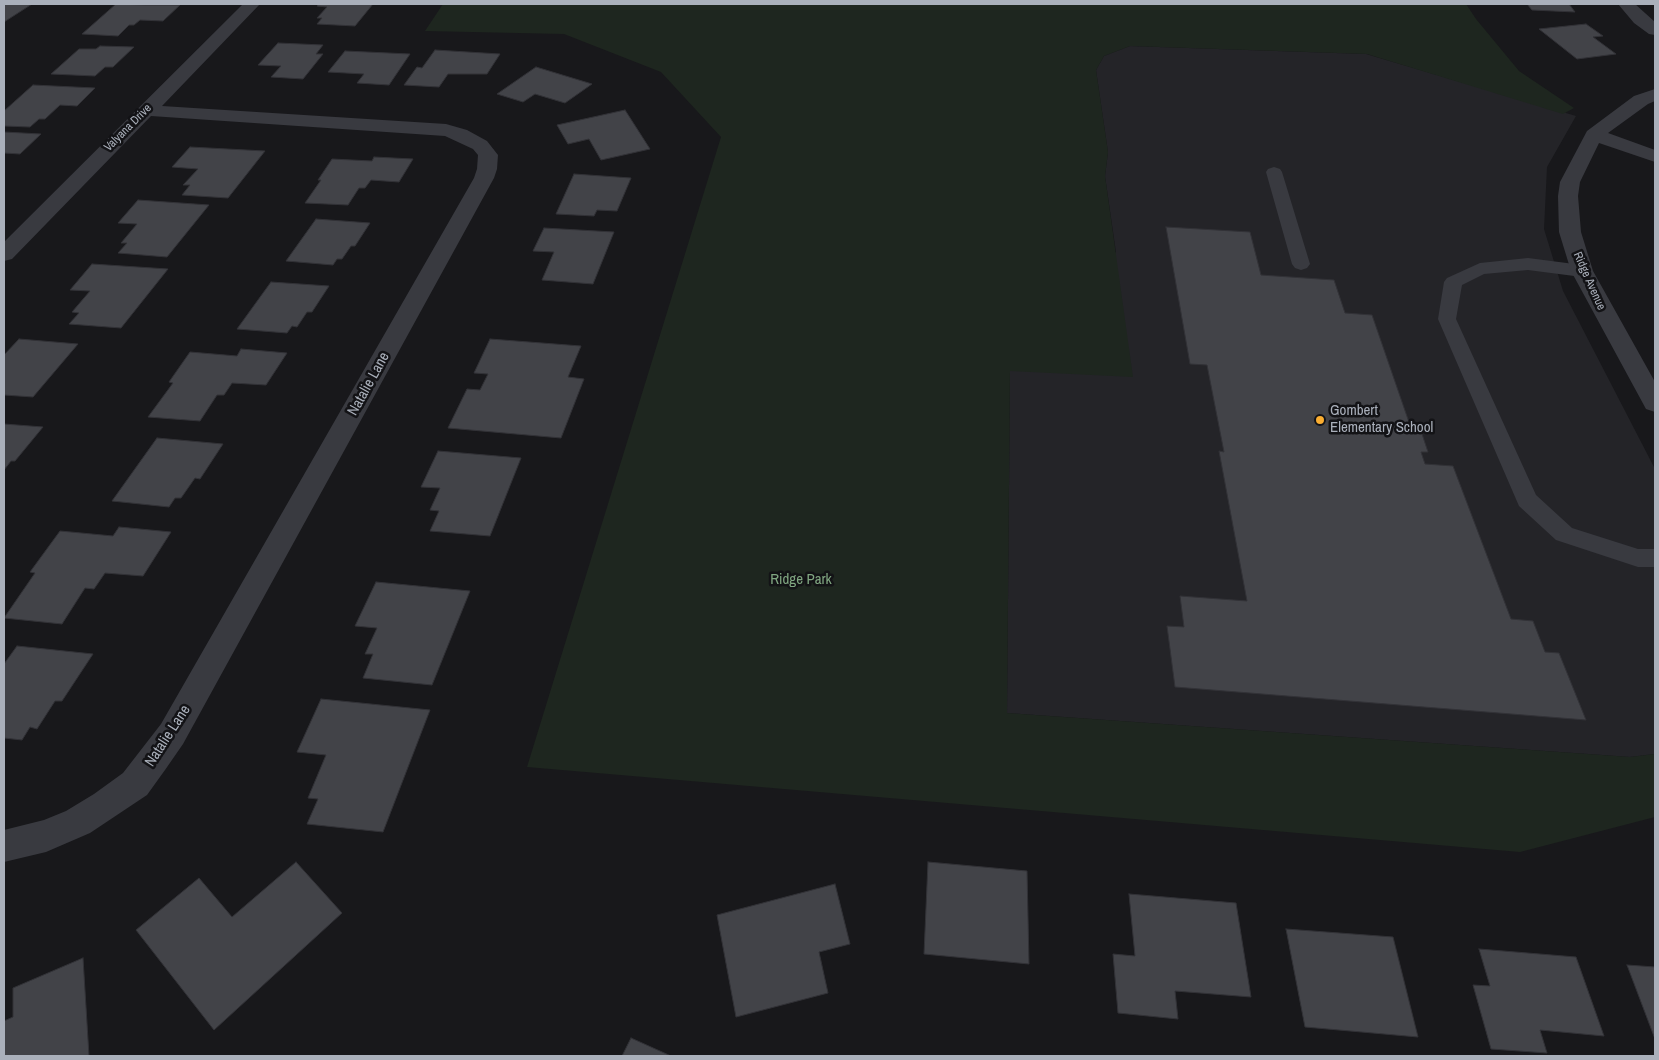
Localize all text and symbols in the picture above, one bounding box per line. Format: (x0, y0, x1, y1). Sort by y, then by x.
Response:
street label: Valyana Drive (101, 101, 155, 155)
street label: Ridge Avenue (1570, 250, 1608, 312)
street label: Natalie Lane (344, 349, 394, 419)
place label: Gombert Elementary School (1330, 402, 1433, 437)
marker: Gombert Elementary School (1314, 414, 1326, 426)
park label: Ridge Park (770, 571, 832, 589)
street label: Natalie Lane (141, 702, 195, 770)

